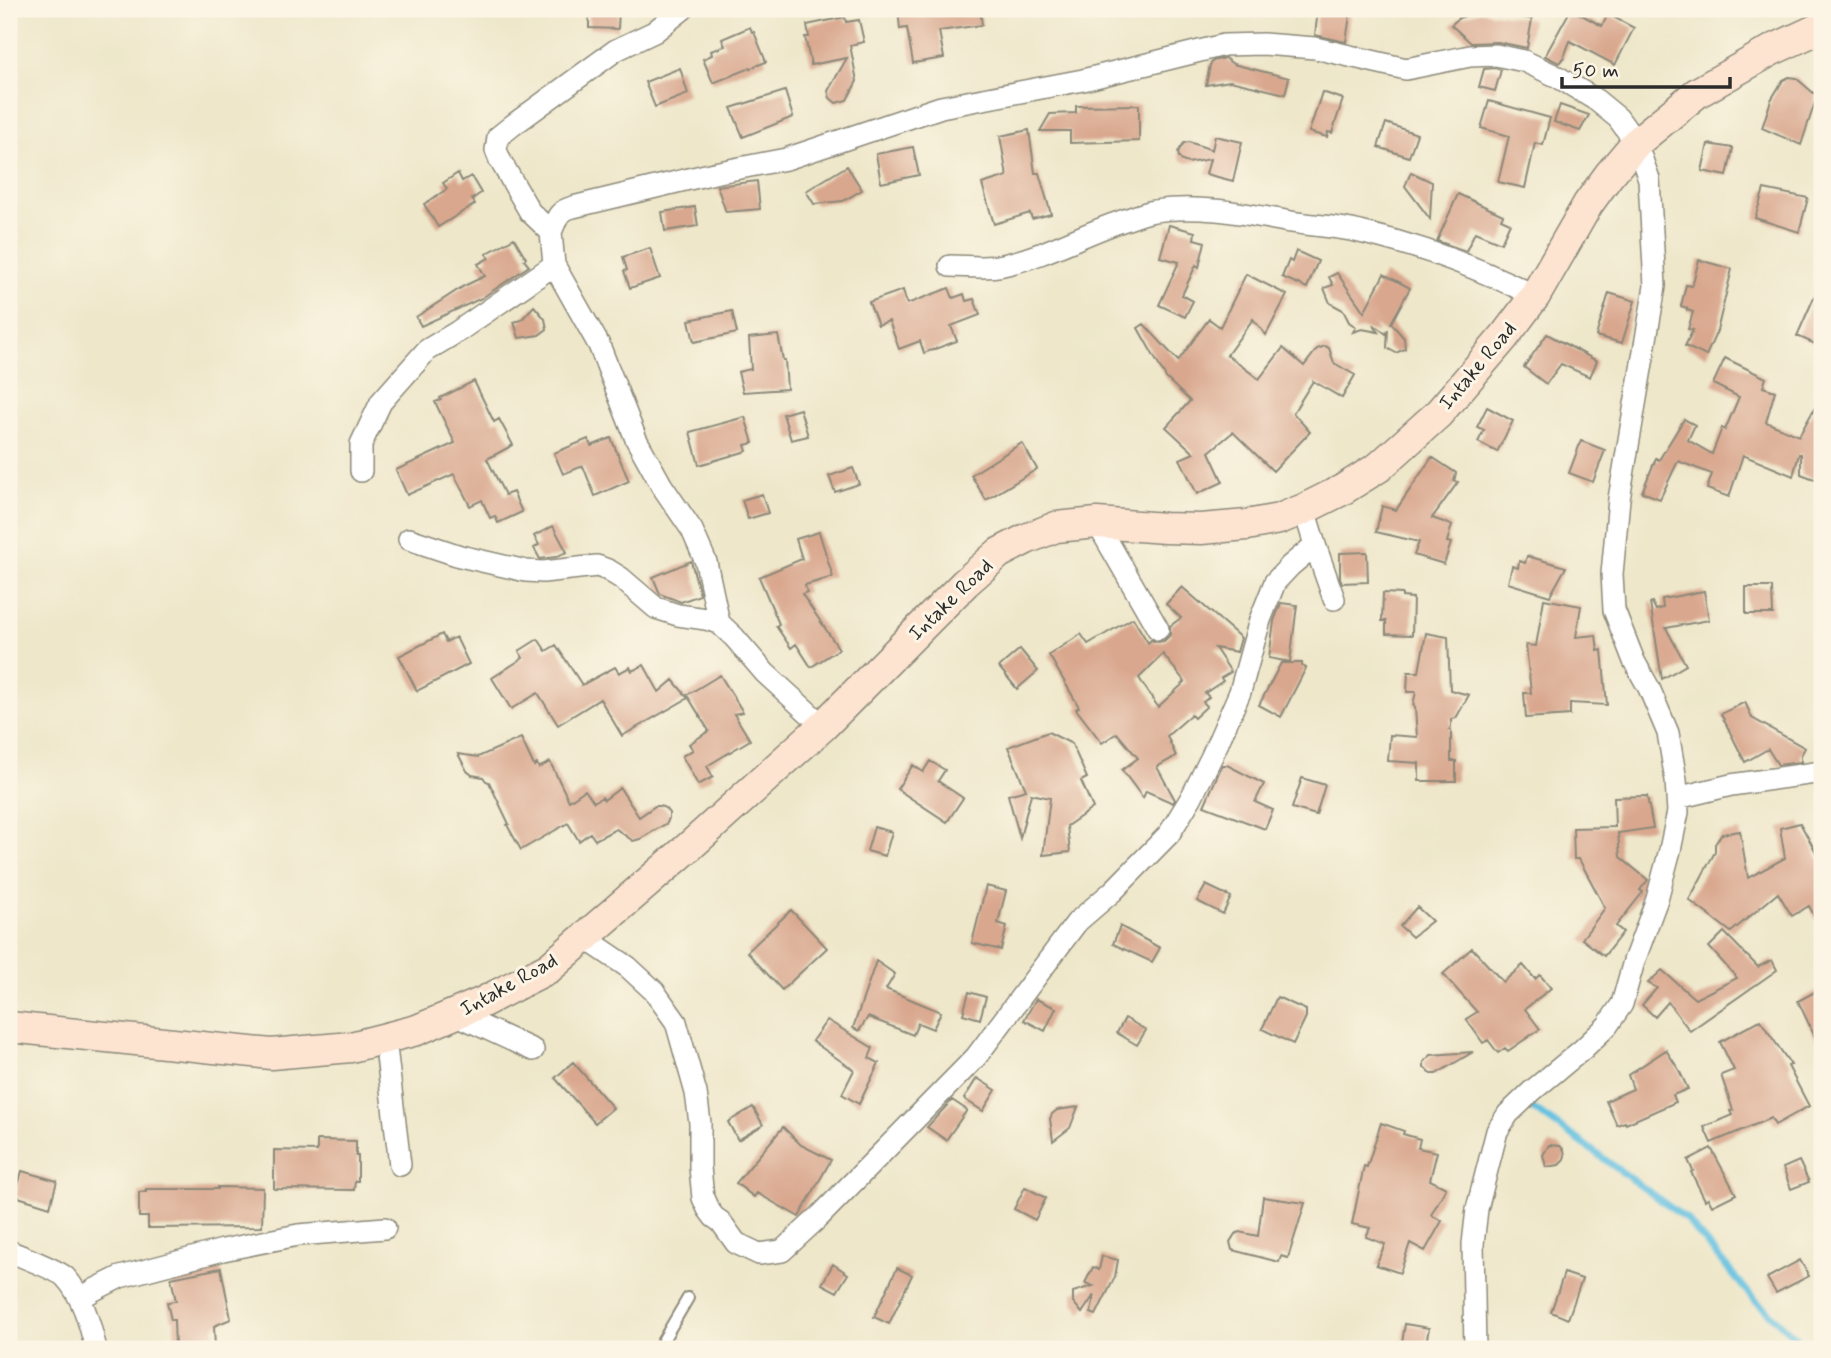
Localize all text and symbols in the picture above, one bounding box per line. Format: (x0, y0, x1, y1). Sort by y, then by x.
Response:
scale bar (1562, 46, 1730, 90)
text: 50 m (1572, 57, 1619, 85)
street label: Intake Road (1433, 316, 1523, 416)
street label: Intake Road (903, 553, 999, 647)
street label: Intake Road (455, 947, 563, 1023)

